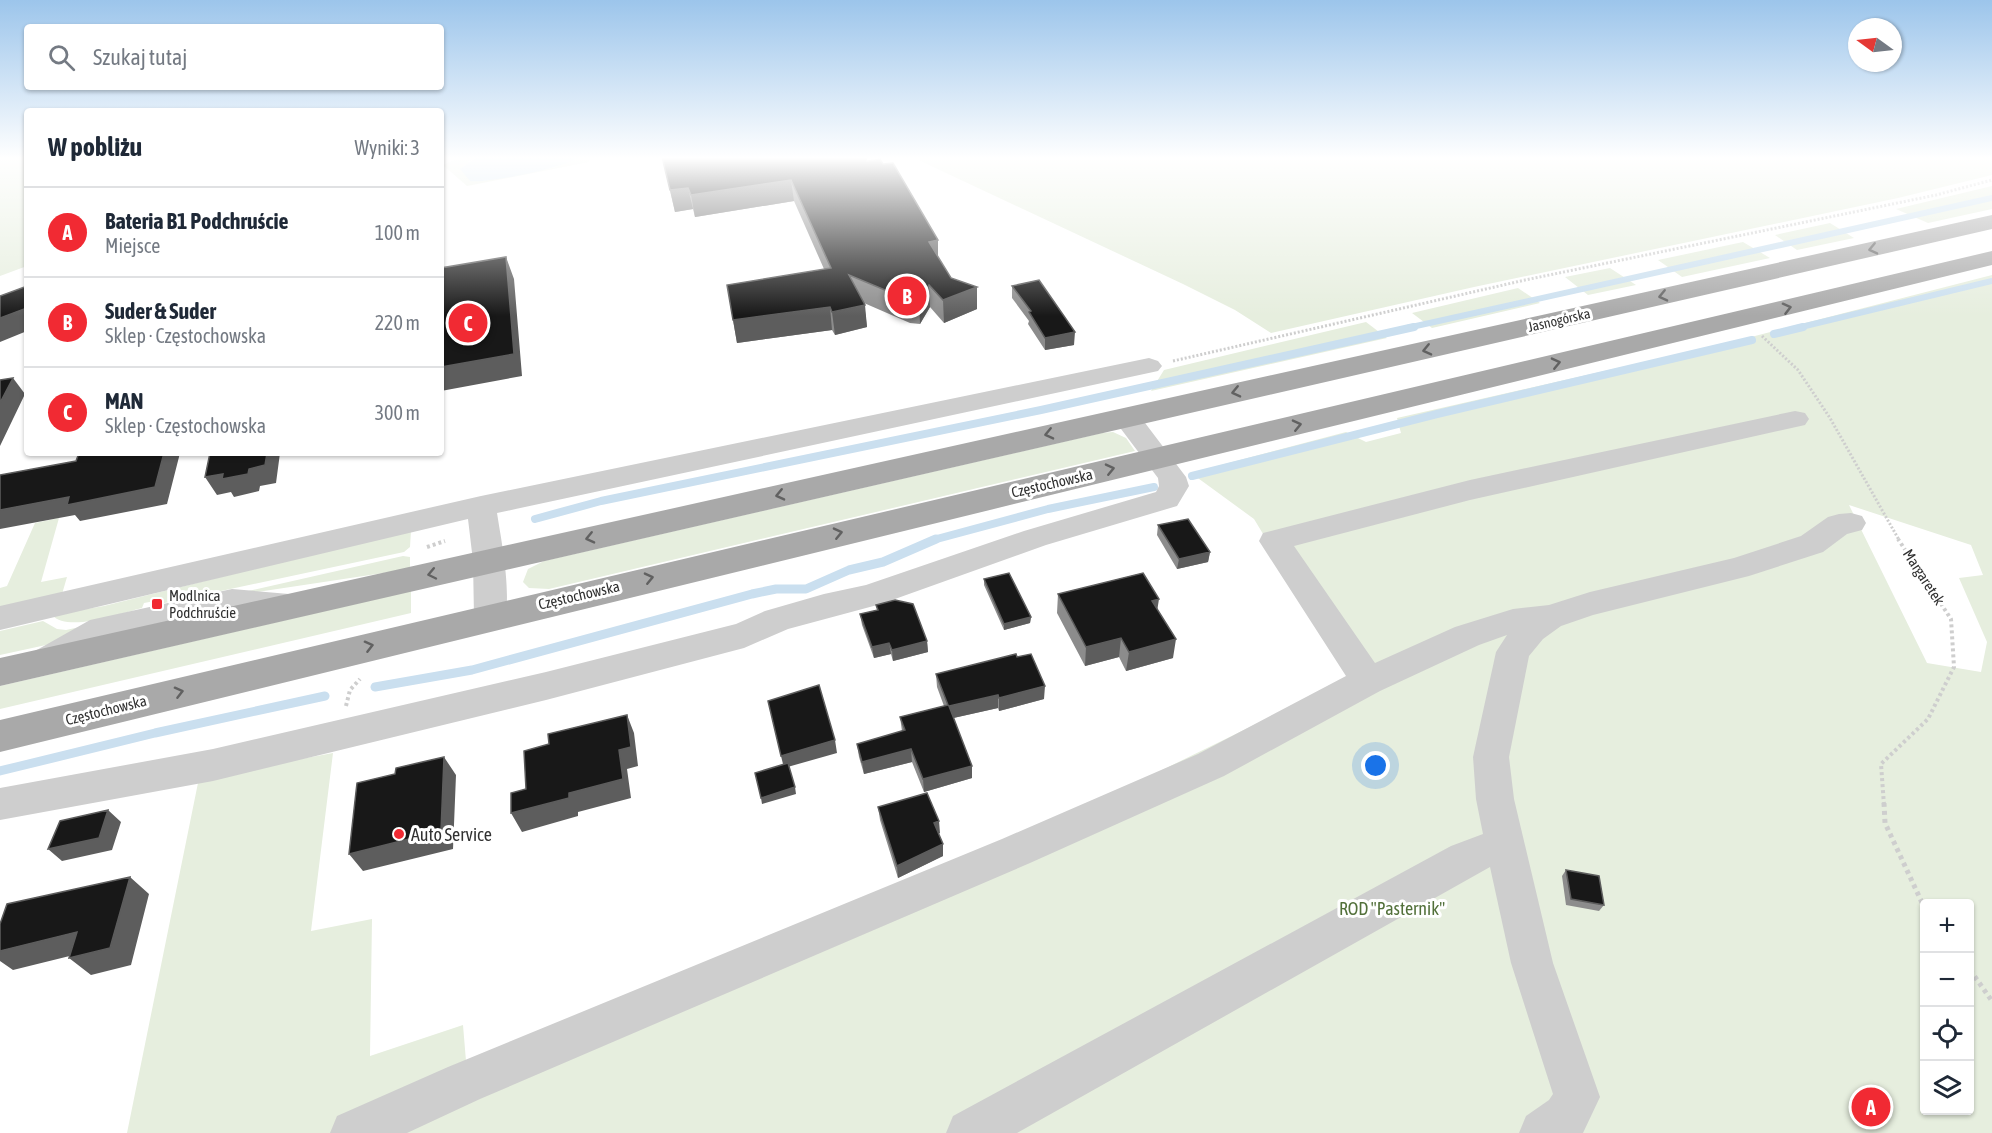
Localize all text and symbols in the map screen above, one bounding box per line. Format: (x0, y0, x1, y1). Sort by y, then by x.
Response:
north arrow (1848, 18, 1902, 72)
search box (24, 24, 444, 90)
icon: search (45, 41, 78, 74)
text: Szukaj tutaj (93, 44, 187, 70)
text: W pobliżu (48, 132, 142, 162)
text: Wyniki: 3 (354, 136, 420, 159)
text: Bateria B1 Podchruście (105, 208, 289, 234)
text: A (63, 221, 72, 244)
text: 100 m (375, 221, 420, 244)
text: Miejsce (105, 234, 160, 257)
one-way arrow (1869, 241, 1879, 254)
pin: B (888, 274, 926, 318)
one-way arrow (1658, 289, 1668, 302)
text: Suder & Suder (105, 298, 216, 324)
pin: C (448, 300, 488, 346)
one-way arrow (1781, 303, 1791, 316)
street label: Jasnogórska (1526, 305, 1592, 335)
text: B (63, 311, 72, 334)
text: 220 m (375, 311, 420, 334)
text: Sklep · Częstochowska (105, 324, 266, 347)
one-way arrow (1422, 342, 1432, 355)
one-way arrow (1551, 358, 1561, 371)
one-way arrow (1232, 385, 1242, 398)
text: MAN (105, 388, 144, 414)
text: C (63, 401, 72, 424)
text: 300 m (375, 401, 420, 424)
text: Sklep · Częstochowska (105, 414, 266, 437)
one-way arrow (1292, 419, 1302, 432)
one-way arrow (1044, 427, 1054, 440)
one-way arrow (1105, 463, 1115, 476)
street label: Częstochowska (1010, 465, 1094, 501)
one-way arrow (775, 488, 785, 501)
one-way arrow (833, 528, 843, 541)
one-way arrow (585, 531, 595, 544)
street label: Margaretek (1900, 546, 1948, 608)
one-way arrow (427, 566, 437, 579)
one-way arrow (644, 573, 654, 586)
street label: Częstochowska (537, 577, 621, 613)
place label: Modlnica Podchruście (169, 587, 236, 621)
marker: Modlnica Podchruście (150, 597, 164, 611)
one-way arrow (364, 640, 374, 653)
one-way arrow (174, 687, 184, 700)
street label: Częstochowska (64, 692, 148, 728)
your location (1361, 751, 1390, 780)
place label: Auto Service (411, 824, 492, 845)
marker: Auto Service (392, 827, 406, 841)
park label: ROD "Pasternik" (1339, 898, 1445, 919)
map controls (1920, 899, 1974, 1115)
button: + (1920, 899, 1974, 953)
button: − (1920, 953, 1974, 1007)
button: locate (1920, 1007, 1974, 1061)
button: layers (1920, 1061, 1974, 1115)
pin: A (1852, 1084, 1890, 1130)

